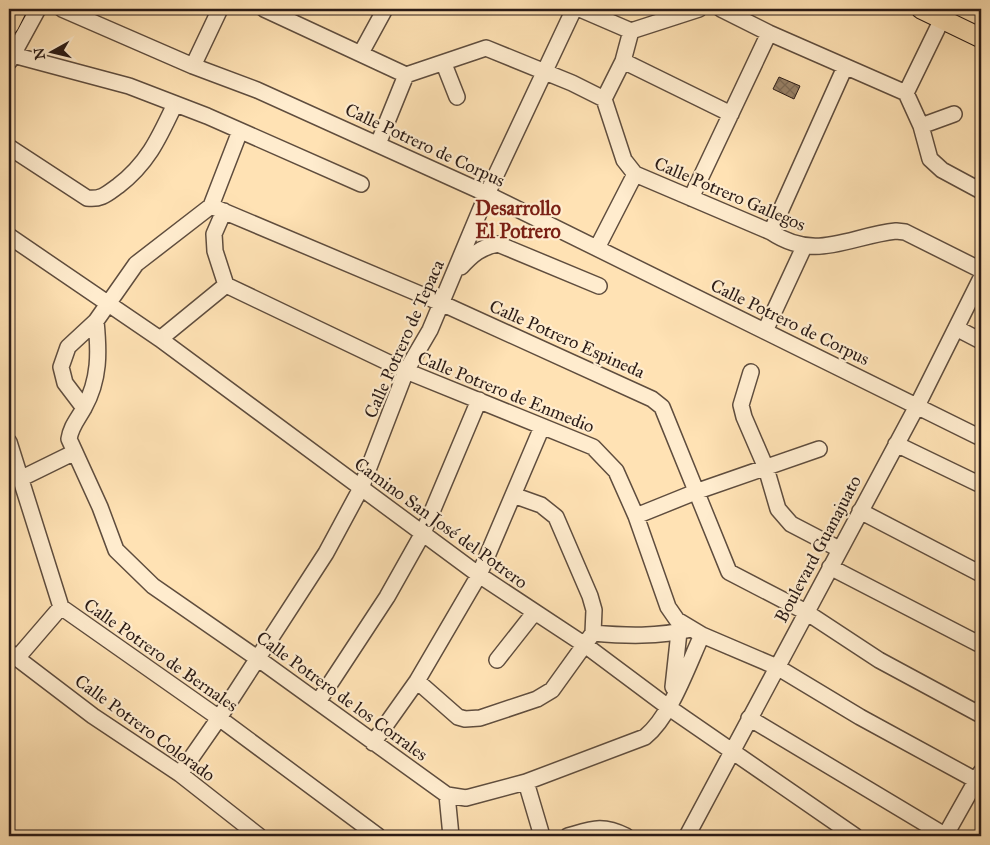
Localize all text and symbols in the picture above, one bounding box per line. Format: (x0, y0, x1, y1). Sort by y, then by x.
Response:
north arrow (28, 28, 78, 78)
text: N (30, 47, 49, 61)
street label: Calle Potrero de Corpus (342, 98, 508, 192)
street label: Calle Potrero Gallegos (651, 152, 809, 237)
district label: Desarrollo El Potrero (475, 196, 561, 243)
street label: Calle Potrero de Tepaca (359, 256, 449, 422)
street label: Calle Potrero de Corpus (707, 274, 873, 370)
street label: Calle Potrero Espineda (486, 295, 648, 383)
street label: Calle Potrero de Enmedio (414, 346, 598, 438)
street label: Camino San José del Potrero (349, 453, 532, 594)
street label: Boulevard Guanajuato (770, 472, 866, 626)
street label: Calle Potrero de Bernales (80, 594, 242, 716)
street label: Calle Potrero de los Corrales (252, 626, 432, 766)
street label: Calle Potrero Colorado (71, 670, 219, 786)

